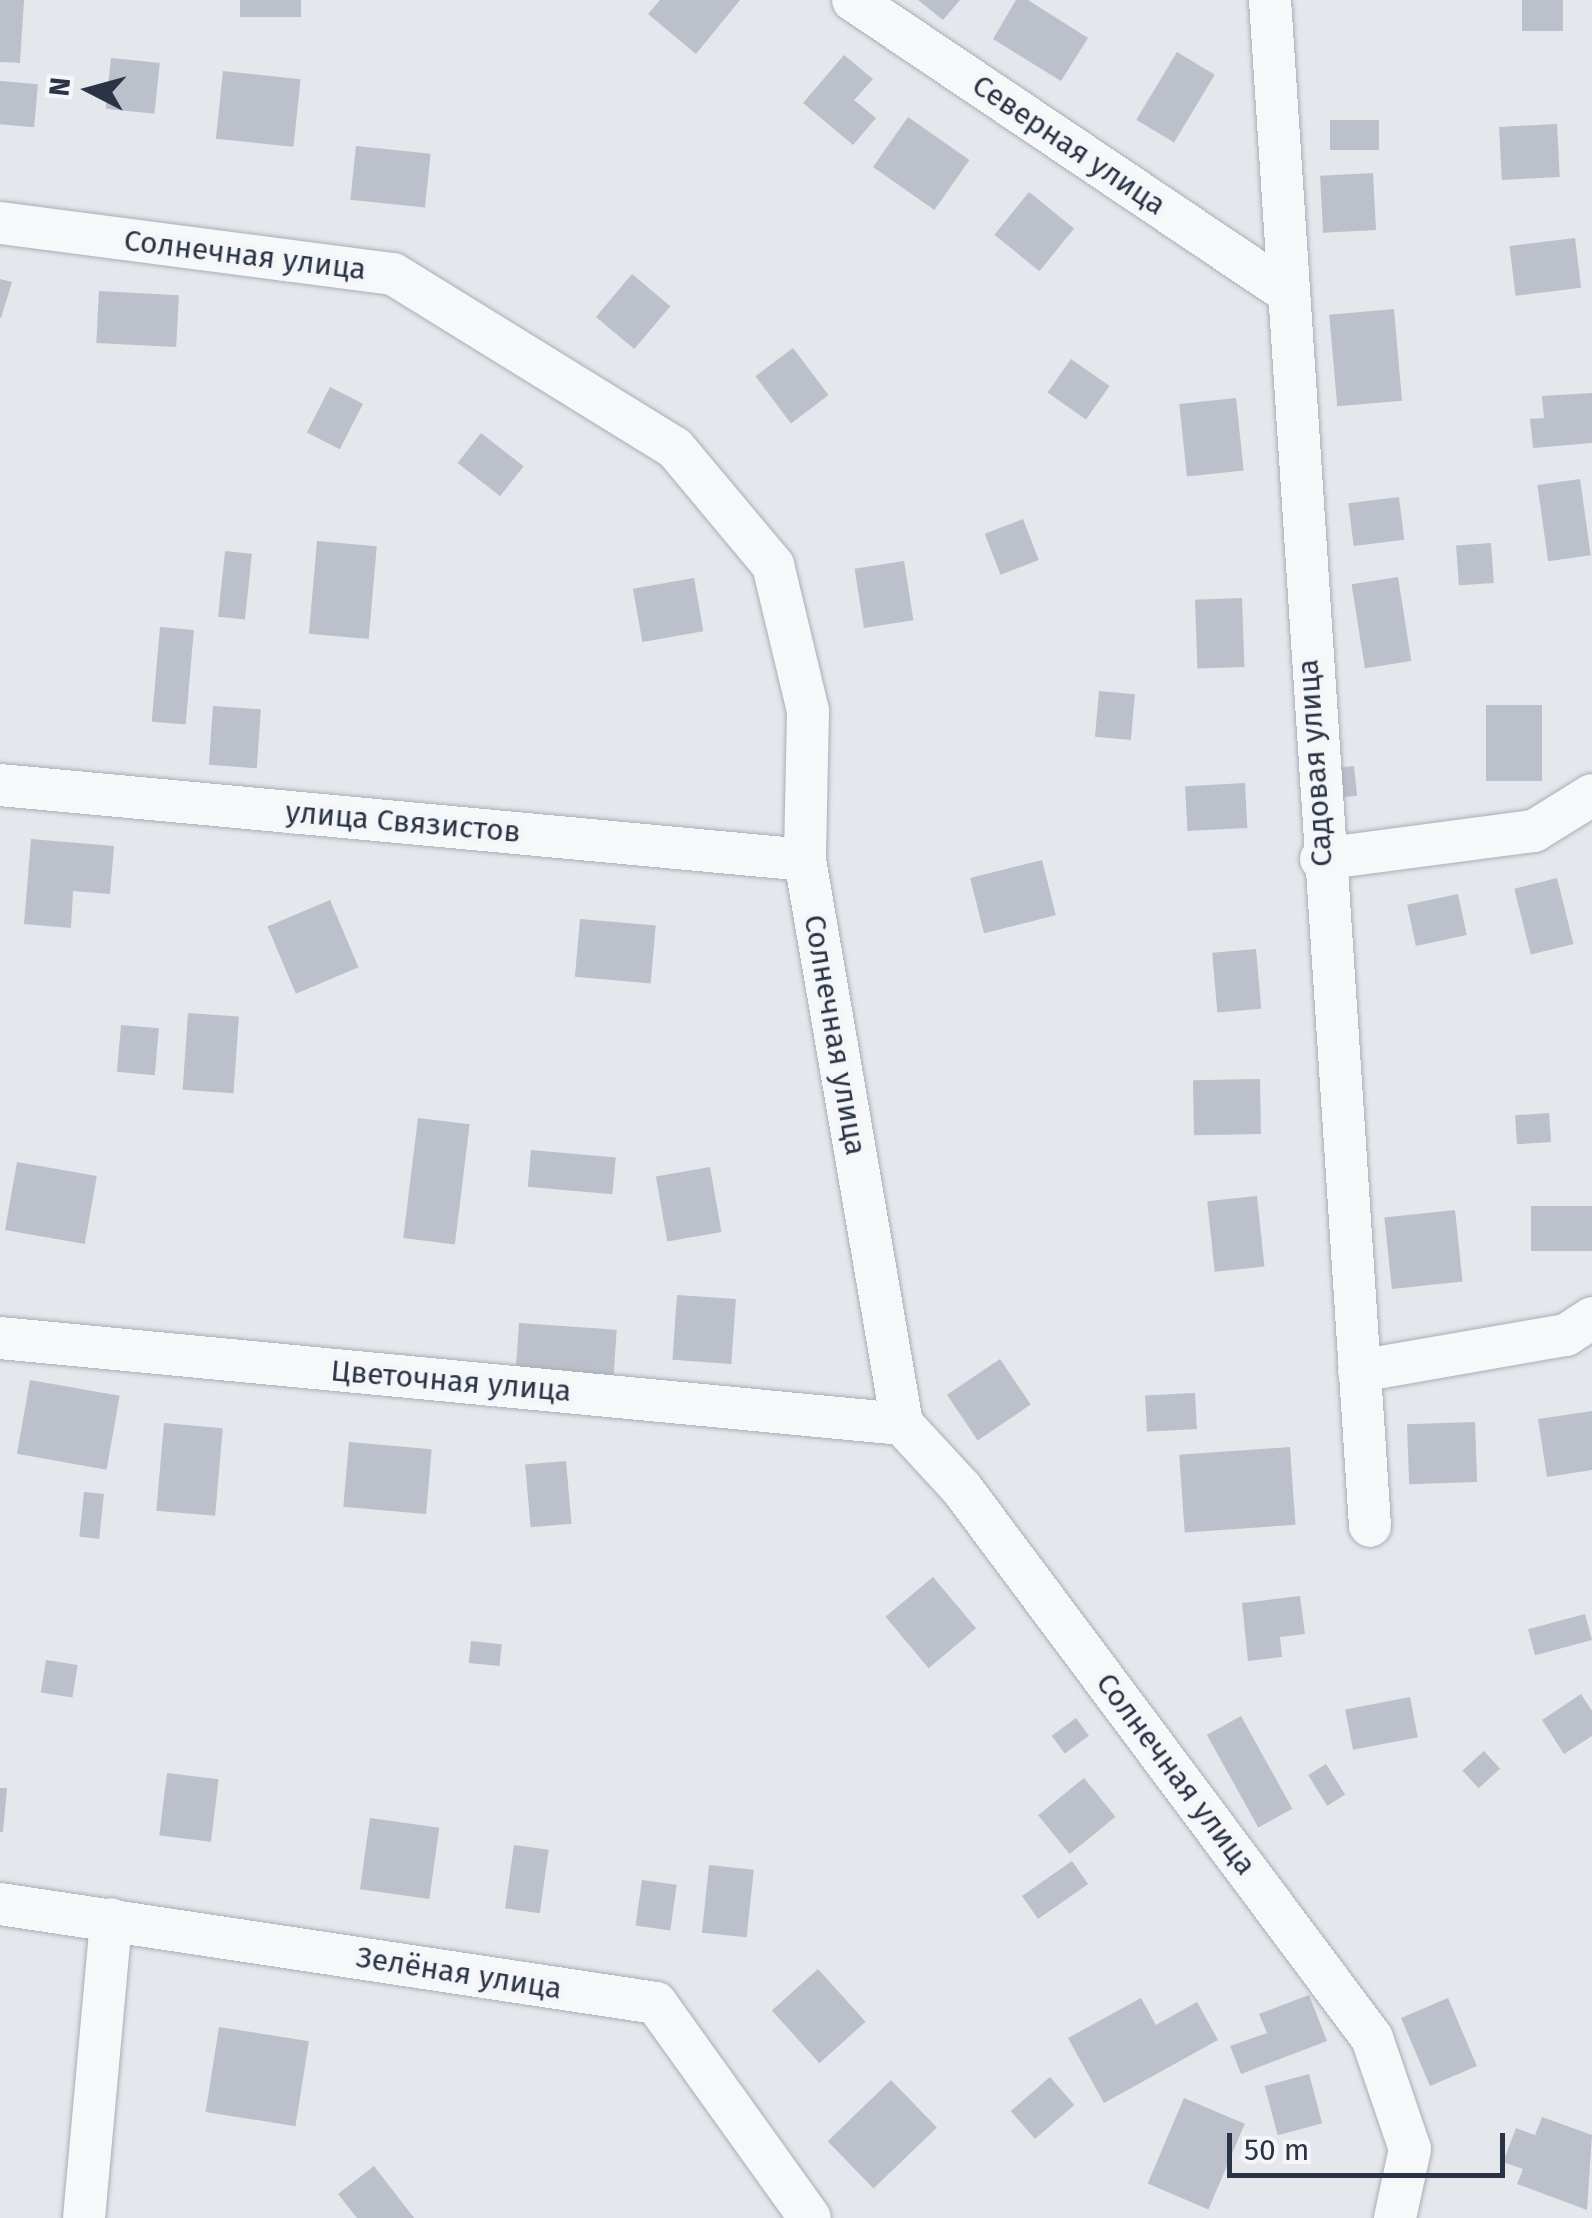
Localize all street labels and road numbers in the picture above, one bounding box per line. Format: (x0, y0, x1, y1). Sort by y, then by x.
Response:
street label: Северная улица (965, 67, 1173, 223)
street label: Солнечная улица (122, 222, 368, 288)
street label: Садовая улица (1290, 658, 1340, 868)
street label: улица Связистов (284, 794, 522, 850)
street label: Солнечная улица (796, 912, 874, 1158)
street label: Цветочная улица (329, 1353, 573, 1409)
street label: Солнечная улица (1088, 1666, 1264, 1882)
street label: Зелёная улица (354, 1939, 564, 2007)

